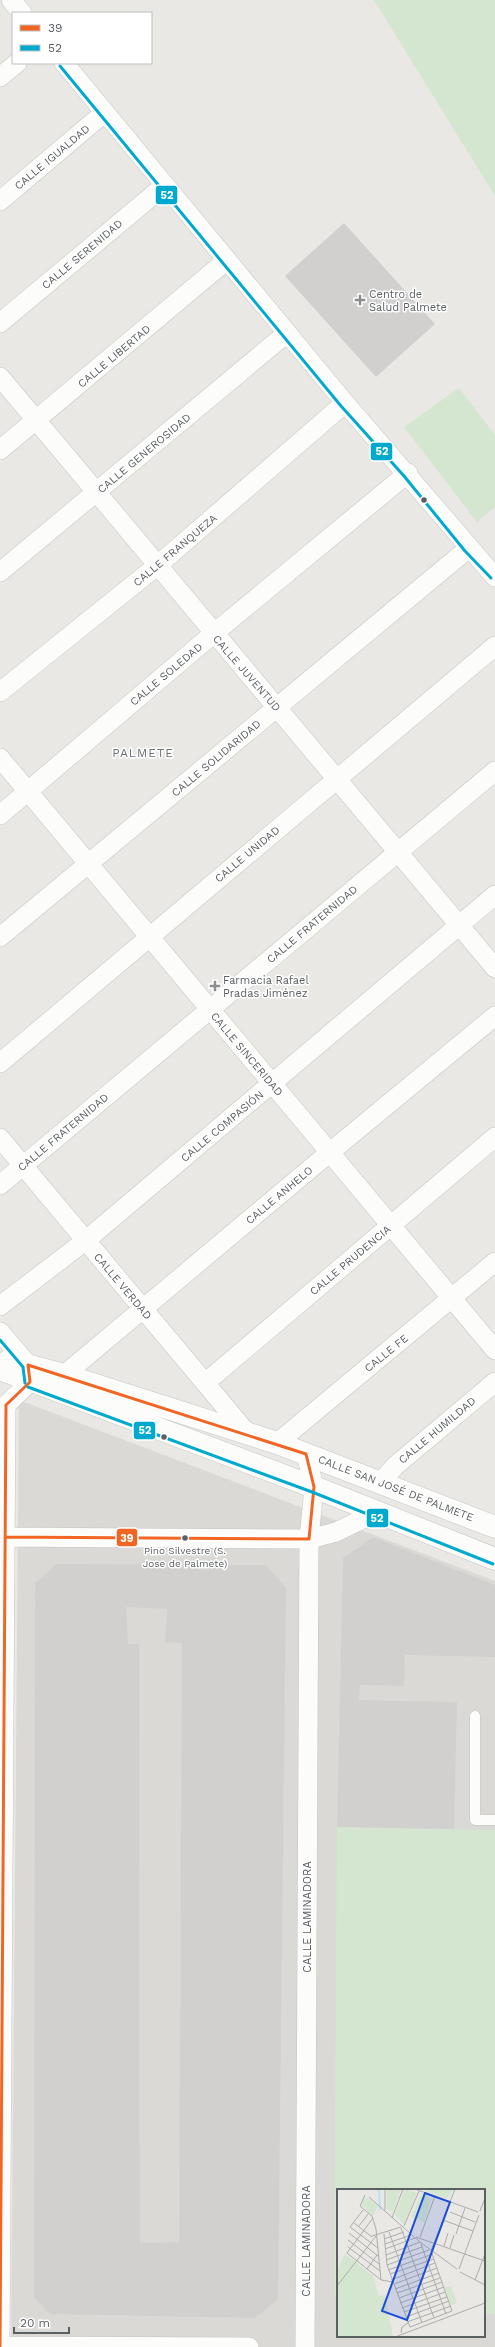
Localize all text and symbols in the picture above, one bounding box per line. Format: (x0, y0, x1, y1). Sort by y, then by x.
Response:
legend (12, 12, 152, 64)
text: 39 (48, 21, 62, 35)
text: 52 (48, 41, 62, 55)
street label: CALLE IGUALDAD (12, 122, 93, 193)
line badge: 52 (155, 185, 178, 205)
text: 52 (161, 189, 174, 202)
street label: CALLE SERENIDAD (39, 217, 125, 292)
place label: Centro de Salud Palmete (369, 288, 447, 314)
marker: Centro de Salud Palmete (354, 294, 366, 306)
street label: CALLE LIBERTAD (75, 322, 153, 391)
street label: CALLE GENEROSIDAD (95, 411, 194, 496)
line badge: 52 (370, 442, 393, 461)
text: 52 (376, 445, 389, 458)
unlabelled marker (419, 495, 429, 505)
street label: CALLE FRANQUEZA (131, 512, 220, 589)
street label: CALLE JUVENTUD (210, 632, 283, 714)
street label: CALLE SOLEDAD (127, 640, 205, 708)
street label: CALLE SOLIDARIDAD (169, 717, 264, 799)
district label: PALMETE (112, 746, 174, 760)
street label: CALLE UNIDAD (212, 823, 282, 885)
street label: CALLE FRATERNIDAD (264, 883, 360, 966)
place label: Farmacia Rafael Pradas Jiménez (223, 974, 309, 1000)
marker: Farmacia Rafael Pradas Jiménez (210, 981, 220, 991)
street label: CALLE SINCERIDAD (208, 1010, 285, 1099)
street label: CALLE COMPASIÓN (178, 1087, 266, 1165)
street label: CALLE FRATERNIDAD (15, 1091, 111, 1174)
street label: CALLE ANHELO (243, 1164, 315, 1227)
street label: CALLE PRUDENCIA (307, 1223, 393, 1298)
street label: CALLE VERDAD (91, 1250, 154, 1322)
street label: CALLE FE (362, 1332, 411, 1375)
street label: CALLE HUMILDAD (396, 1394, 479, 1466)
line badge: 52 (133, 1421, 156, 1440)
text: 52 (139, 1424, 152, 1437)
unlabelled marker (159, 1432, 169, 1442)
street label: CALLE SAN JOSÉ DE PALMETE (316, 1452, 476, 1524)
line badge: 52 (366, 1508, 389, 1528)
text: 52 (371, 1512, 384, 1525)
line badge: 39 (116, 1528, 138, 1547)
text: 39 (120, 1532, 134, 1545)
marker: Pino Silvestre (S. Jose de Palmete) (180, 1533, 190, 1543)
place label: Pino Silvestre (S. Jose de Palmete) (143, 1545, 227, 1569)
street label: CALLE LAMINADORA (301, 1861, 314, 1973)
street label: CALLE LAMINADORA (300, 2185, 313, 2297)
inset map (337, 2189, 485, 2337)
scale bar (14, 2309, 69, 2335)
text: 20 m (20, 2316, 50, 2330)

